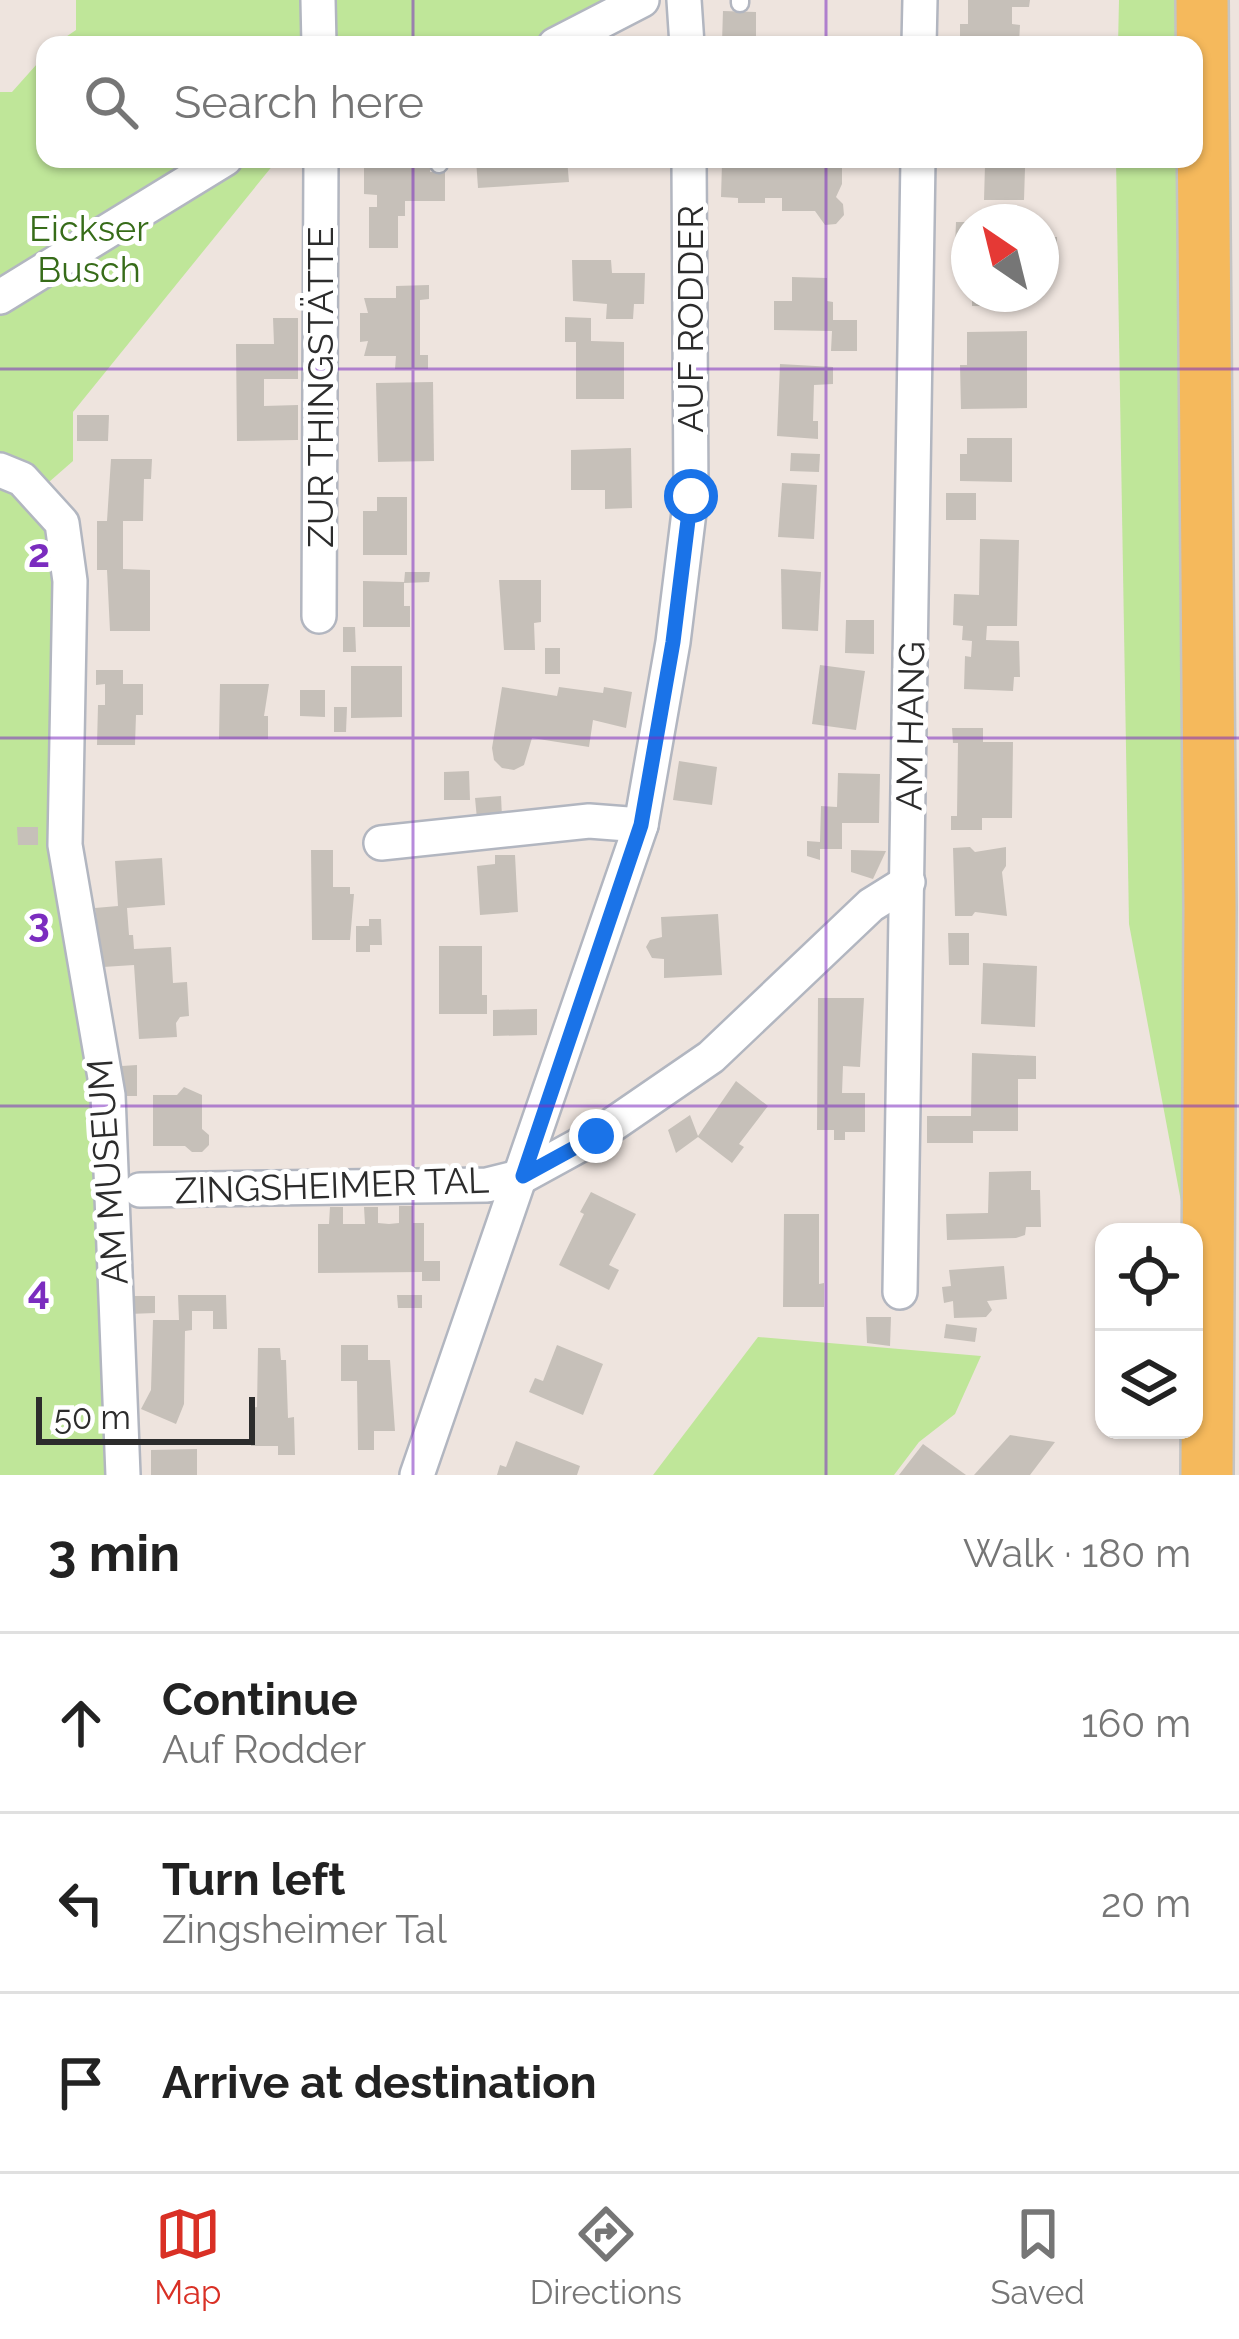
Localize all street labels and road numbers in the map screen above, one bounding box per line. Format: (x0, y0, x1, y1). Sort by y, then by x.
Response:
street label: AUF RODDER (669, 205, 711, 433)
street label: ZUR THINGSTÄTTE (299, 226, 341, 548)
street label: AM HANG (888, 641, 932, 811)
street label: AM MUSEUM (78, 1058, 136, 1286)
street label: ZINGSHEIMER TAL (174, 1159, 490, 1211)

